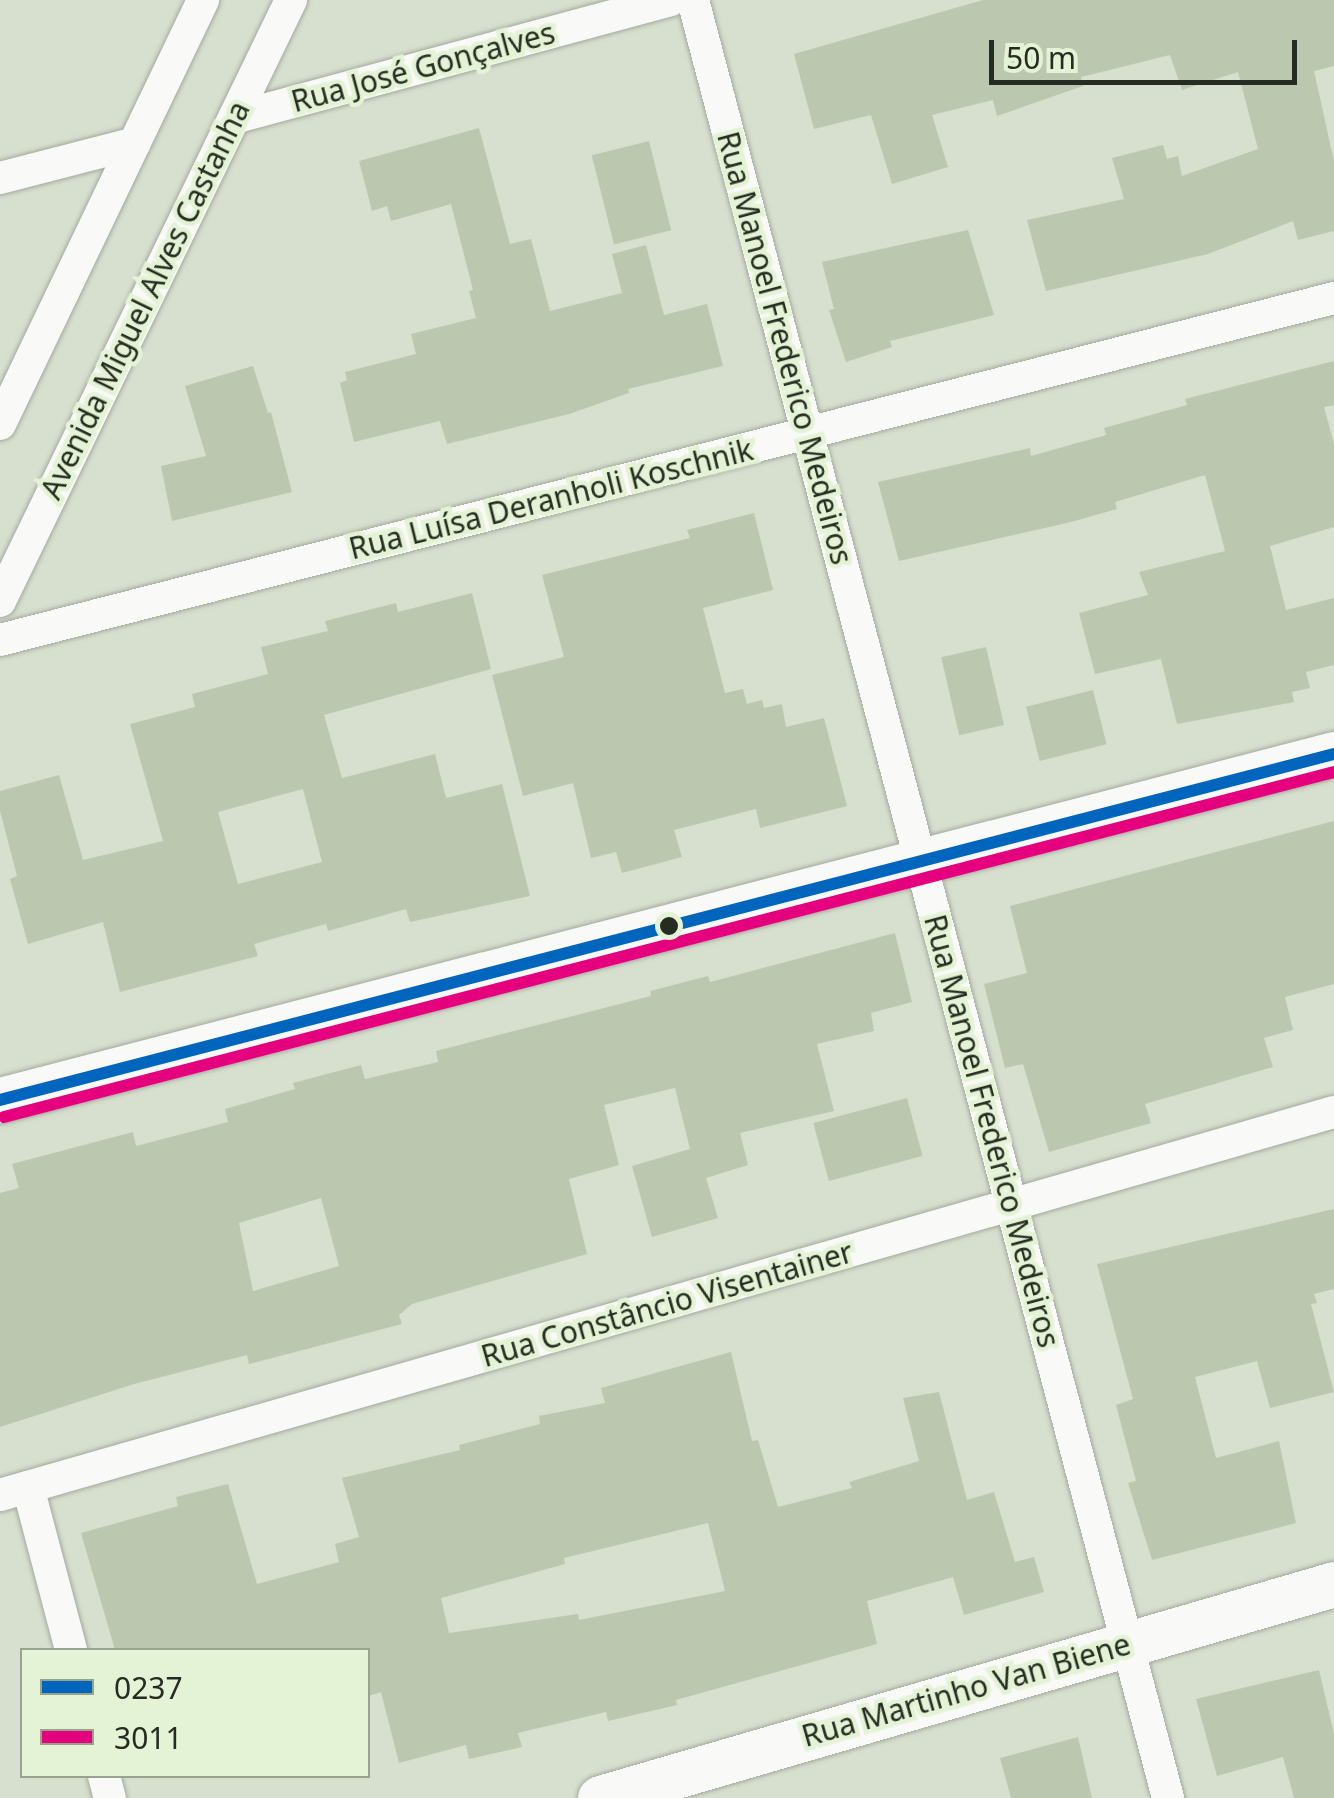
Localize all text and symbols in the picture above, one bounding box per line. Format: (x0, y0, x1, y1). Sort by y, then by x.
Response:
street label: Rua José Gonçalves (287, 15, 559, 119)
scale bar (994, 20, 1302, 82)
text: 50 m (1006, 37, 1076, 78)
street label: Avenida Miguel Alves Castanha (33, 95, 257, 505)
street label: Rua Manoel Frederico Medeiros (710, 128, 860, 568)
street label: Rua Luísa Deranholi Koschnik (345, 431, 757, 567)
street label: Rua Manoel Frederico Medeiros (917, 911, 1067, 1351)
unlabelled marker (659, 916, 679, 936)
street label: Rua Constâncio Visentainer (477, 1234, 857, 1374)
street label: Rua Martinho Van Biene (798, 1626, 1134, 1754)
legend (20, 1648, 370, 1778)
text: 0237 (114, 1667, 183, 1708)
text: 3011 (114, 1717, 183, 1758)

